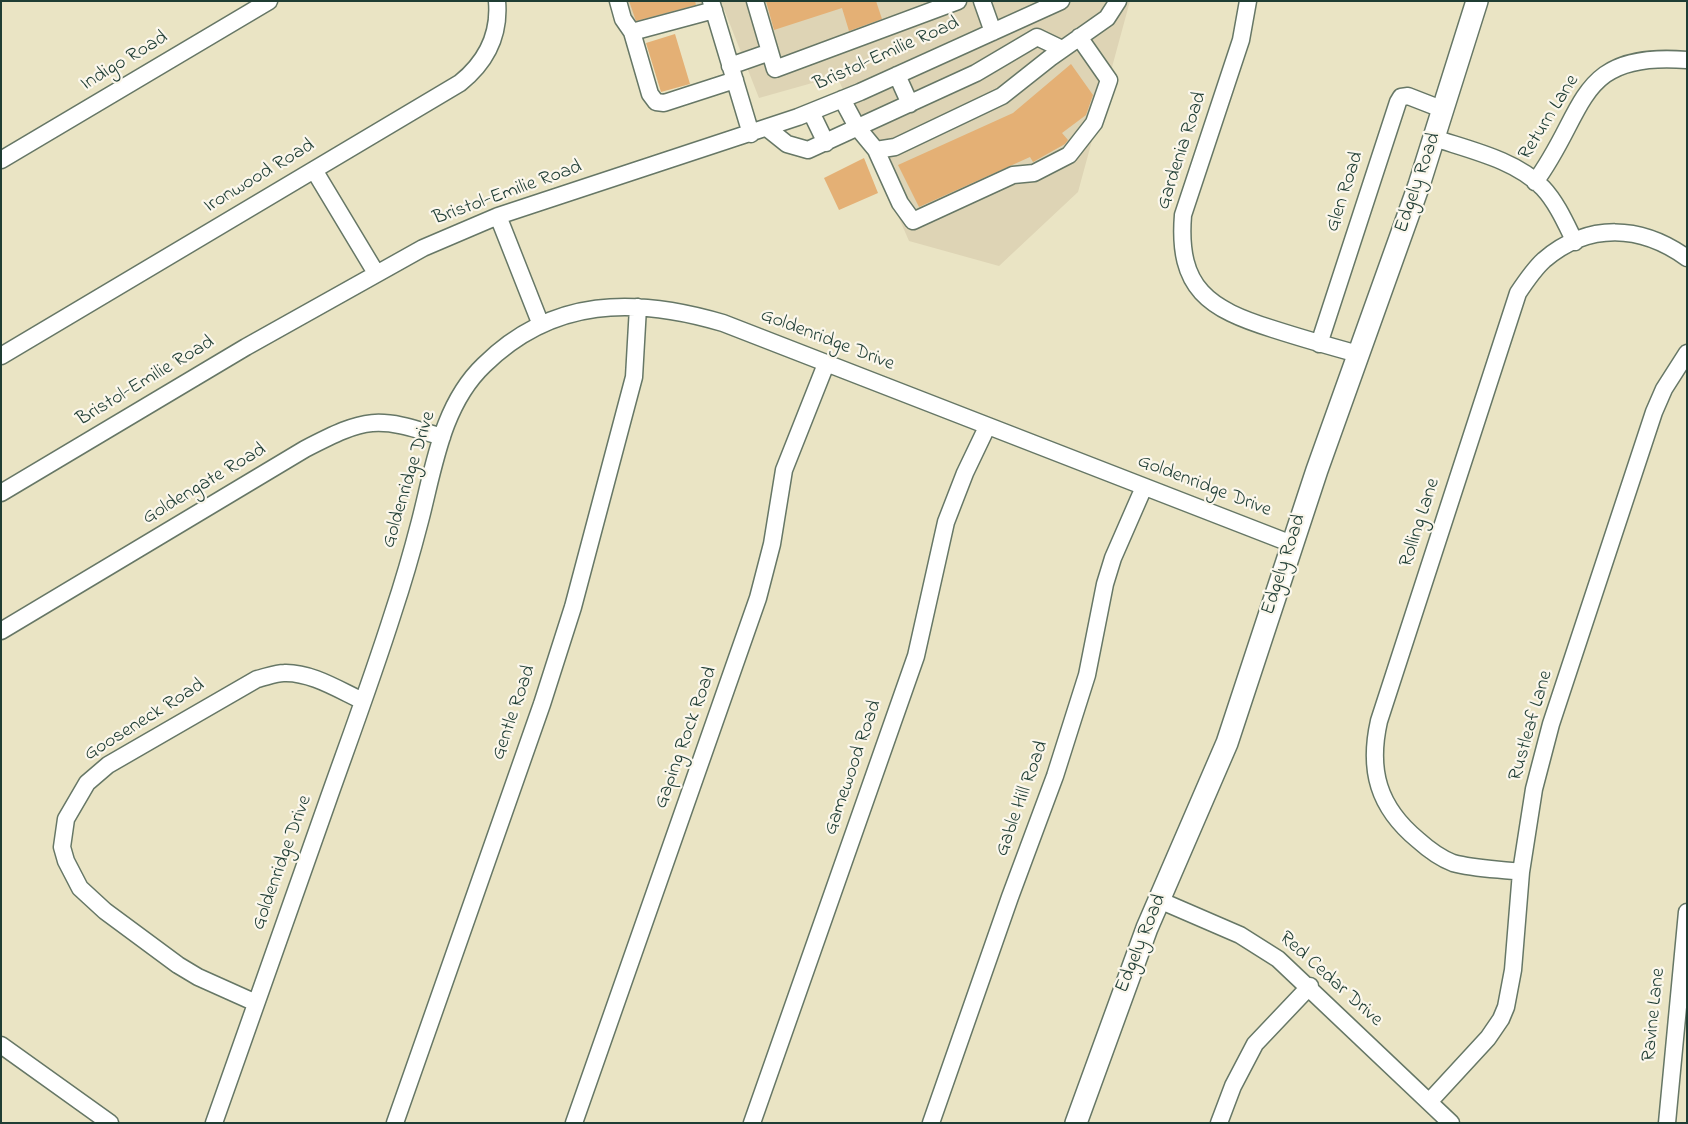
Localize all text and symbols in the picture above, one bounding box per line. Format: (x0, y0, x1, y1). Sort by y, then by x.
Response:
street label: Bristol-Emilie Road (811, 12, 963, 98)
street label: Indigo Road (77, 27, 173, 97)
street label: Return Lane (1514, 71, 1586, 165)
street label: Gardenia Road (1153, 89, 1213, 213)
street label: Edgely Road (1391, 130, 1447, 236)
street label: Ironwood Road (200, 135, 320, 219)
street label: Glen Road (1322, 149, 1370, 235)
street label: Bristol-Emilie Road (430, 156, 586, 232)
street label: Goldenridge Drive (757, 304, 897, 378)
street label: Bristol-Emilie Road (73, 331, 219, 433)
street label: Goldenridge Drive (378, 409, 442, 551)
street label: Goldengate Road (139, 439, 271, 531)
street label: Goldenridge Drive (1134, 450, 1274, 524)
street label: Rolling Lane (1395, 476, 1447, 570)
street label: Edgely Road (1257, 512, 1313, 618)
street label: Gentle Road (488, 662, 542, 764)
street label: Gaping Rock Road (650, 664, 724, 812)
street label: Rustleaf Lane (1505, 668, 1559, 784)
street label: Gooseneck Road (80, 674, 210, 768)
street label: Gamewood Road (820, 697, 888, 839)
street label: Gable Hill Road (991, 738, 1055, 860)
street label: Goldenridge Drive (248, 792, 318, 934)
street label: Edgely Road (1111, 891, 1173, 997)
street label: Red Cedar Drive (1273, 927, 1387, 1033)
street label: Ravine Lane (1638, 967, 1672, 1063)

